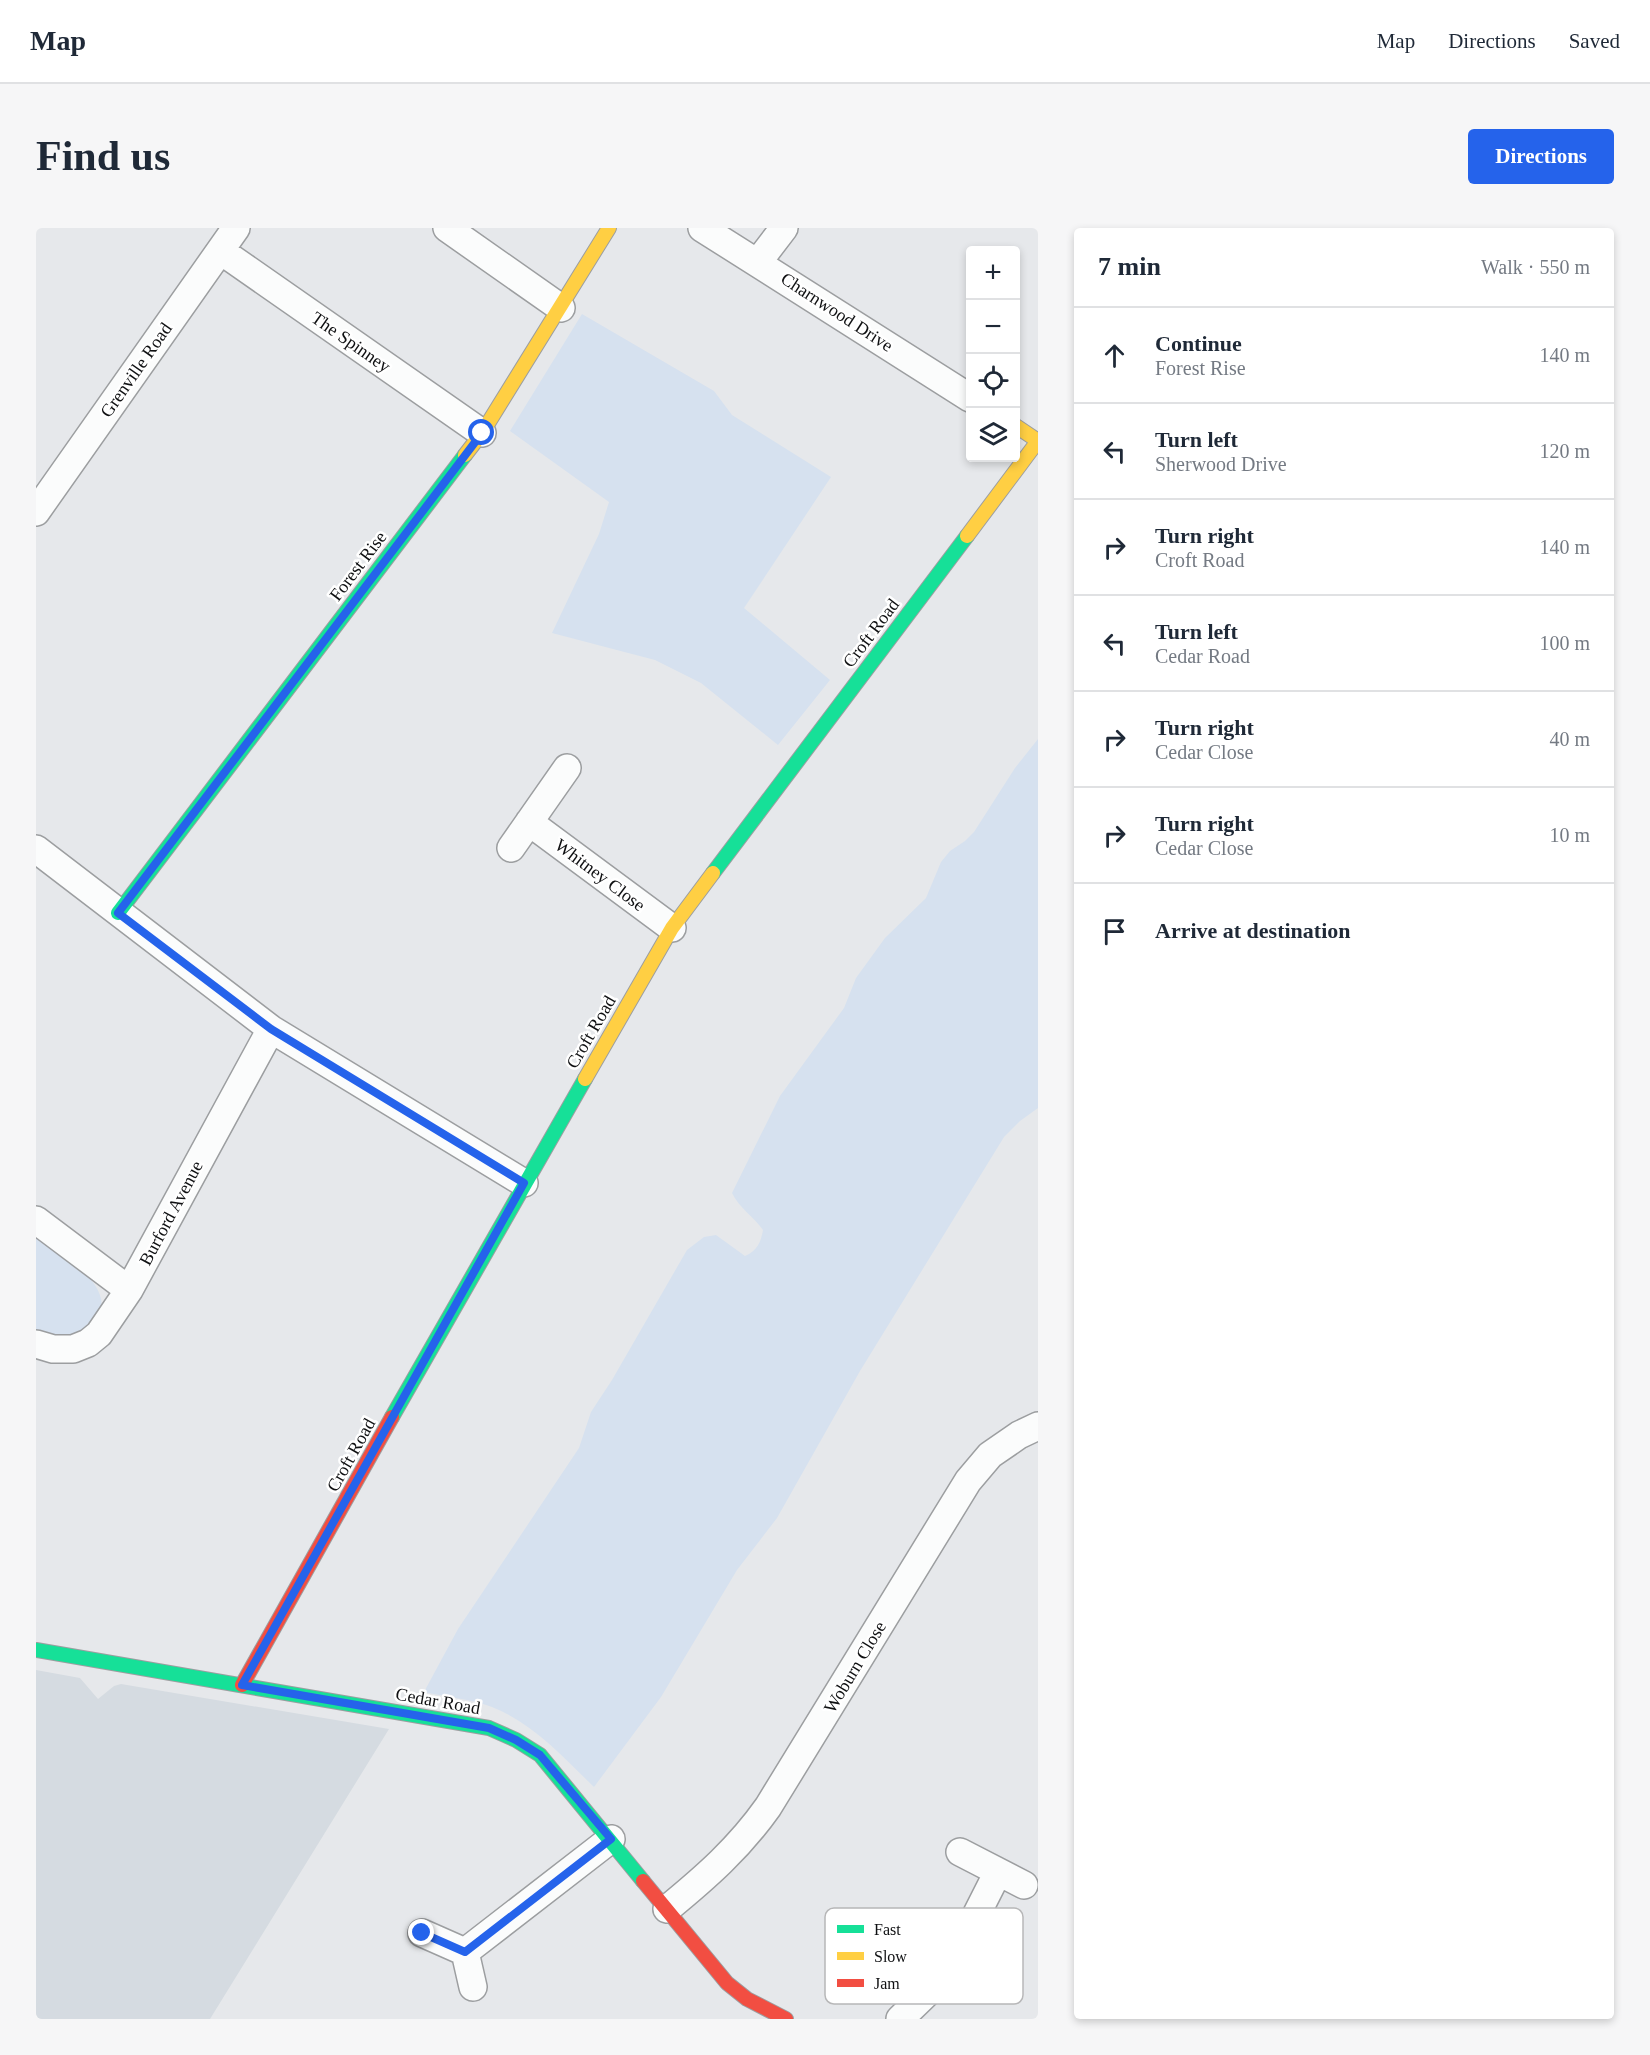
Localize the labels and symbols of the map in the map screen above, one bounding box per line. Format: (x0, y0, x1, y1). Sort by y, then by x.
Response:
street label: Charnwood Drive (777, 268, 897, 356)
street label: The Spinney (308, 308, 394, 376)
street label: Grenville Road (96, 319, 176, 421)
route start (468, 419, 494, 445)
street label: Forest Rise (325, 527, 391, 605)
street label: Croft Road (839, 595, 903, 671)
street label: Whitney Close (551, 835, 649, 915)
street label: Croft Road (562, 992, 620, 1072)
street label: Burford Avenue (135, 1157, 207, 1269)
street label: Croft Road (323, 1415, 379, 1495)
street label: Woburn Close (820, 1618, 890, 1716)
street label: Cedar Road (394, 1684, 482, 1718)
legend (825, 1908, 1023, 2004)
route end (408, 1919, 434, 1945)
text: Fast (874, 1921, 901, 1938)
text: Slow (874, 1948, 907, 1965)
text: Jam (874, 1975, 900, 1992)

